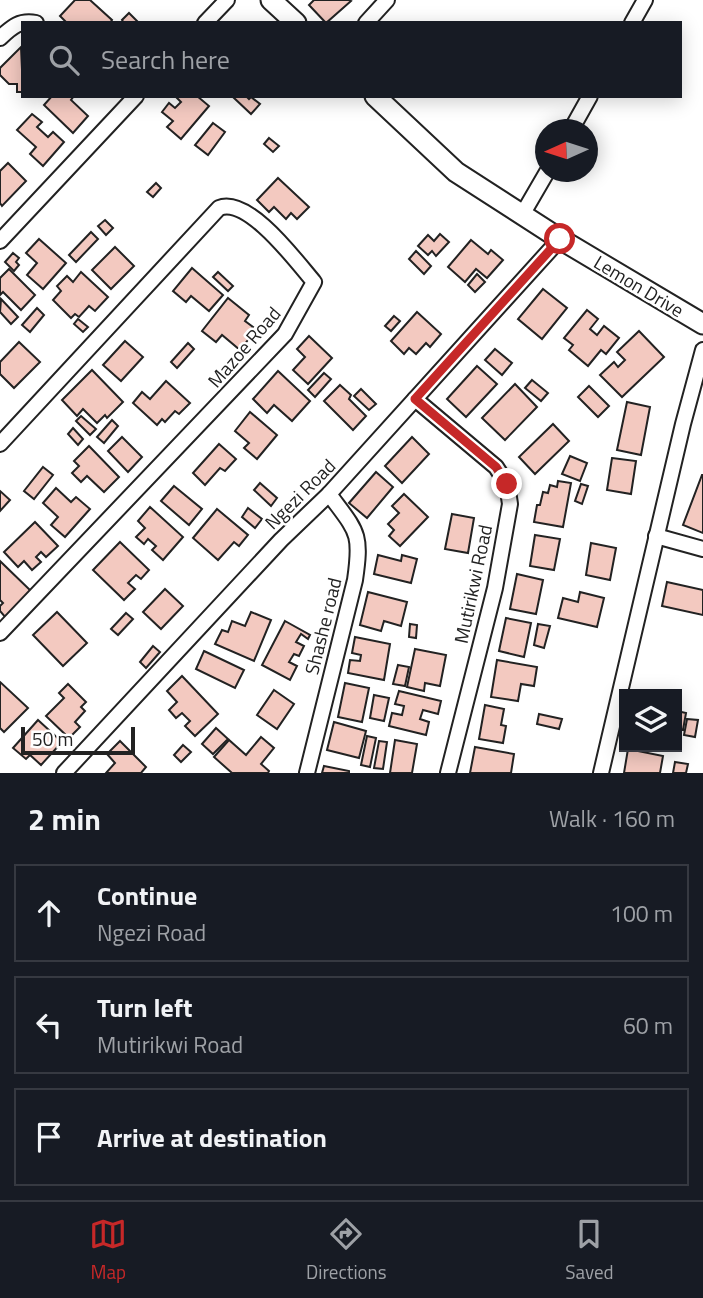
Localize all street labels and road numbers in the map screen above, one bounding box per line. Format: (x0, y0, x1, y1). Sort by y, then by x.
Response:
street label: Lemon Drive (589, 247, 690, 324)
street label: Mazoe Road (200, 300, 287, 394)
street label: Ngezi Road (258, 452, 342, 536)
street label: Mutirikwi Road (446, 522, 499, 646)
street label: Shashe road (296, 574, 349, 677)

